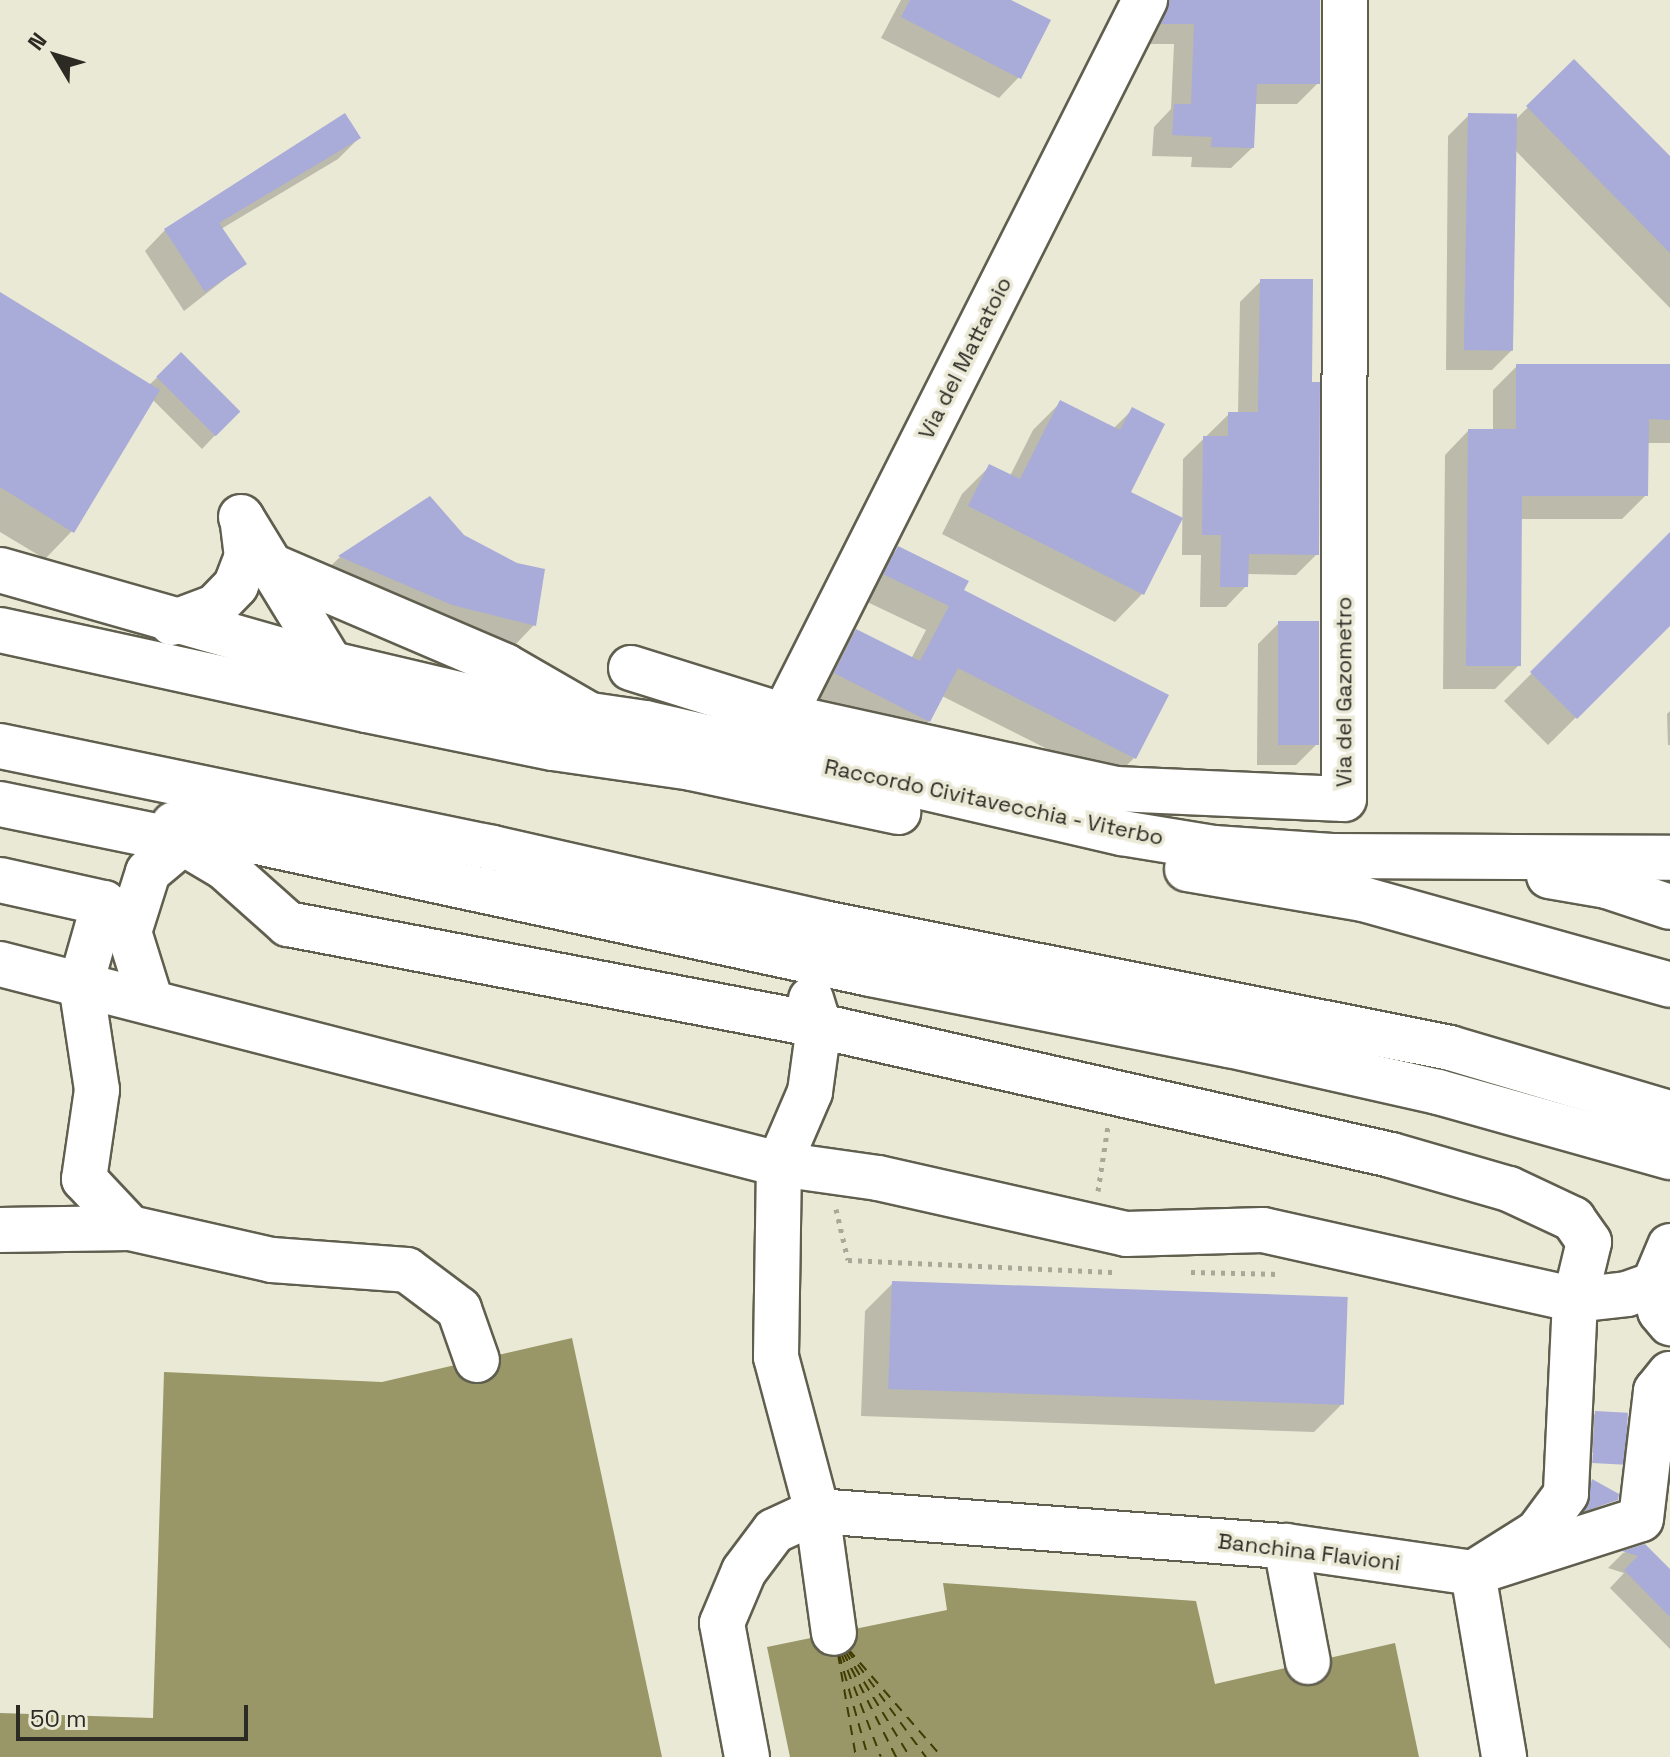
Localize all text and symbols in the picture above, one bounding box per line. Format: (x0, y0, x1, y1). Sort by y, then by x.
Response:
north arrow (16, 16, 96, 96)
text: N (22, 27, 53, 56)
street label: Via del Mattatoio (913, 272, 1017, 444)
street label: Via del Gazometro (1331, 597, 1357, 787)
street label: Raccordo Civitavecchia - Viterbo (821, 753, 1167, 851)
street label: Banchina Flavioni (1216, 1528, 1402, 1576)
scale bar (20, 1689, 252, 1739)
text: 50 m (30, 1703, 87, 1734)

